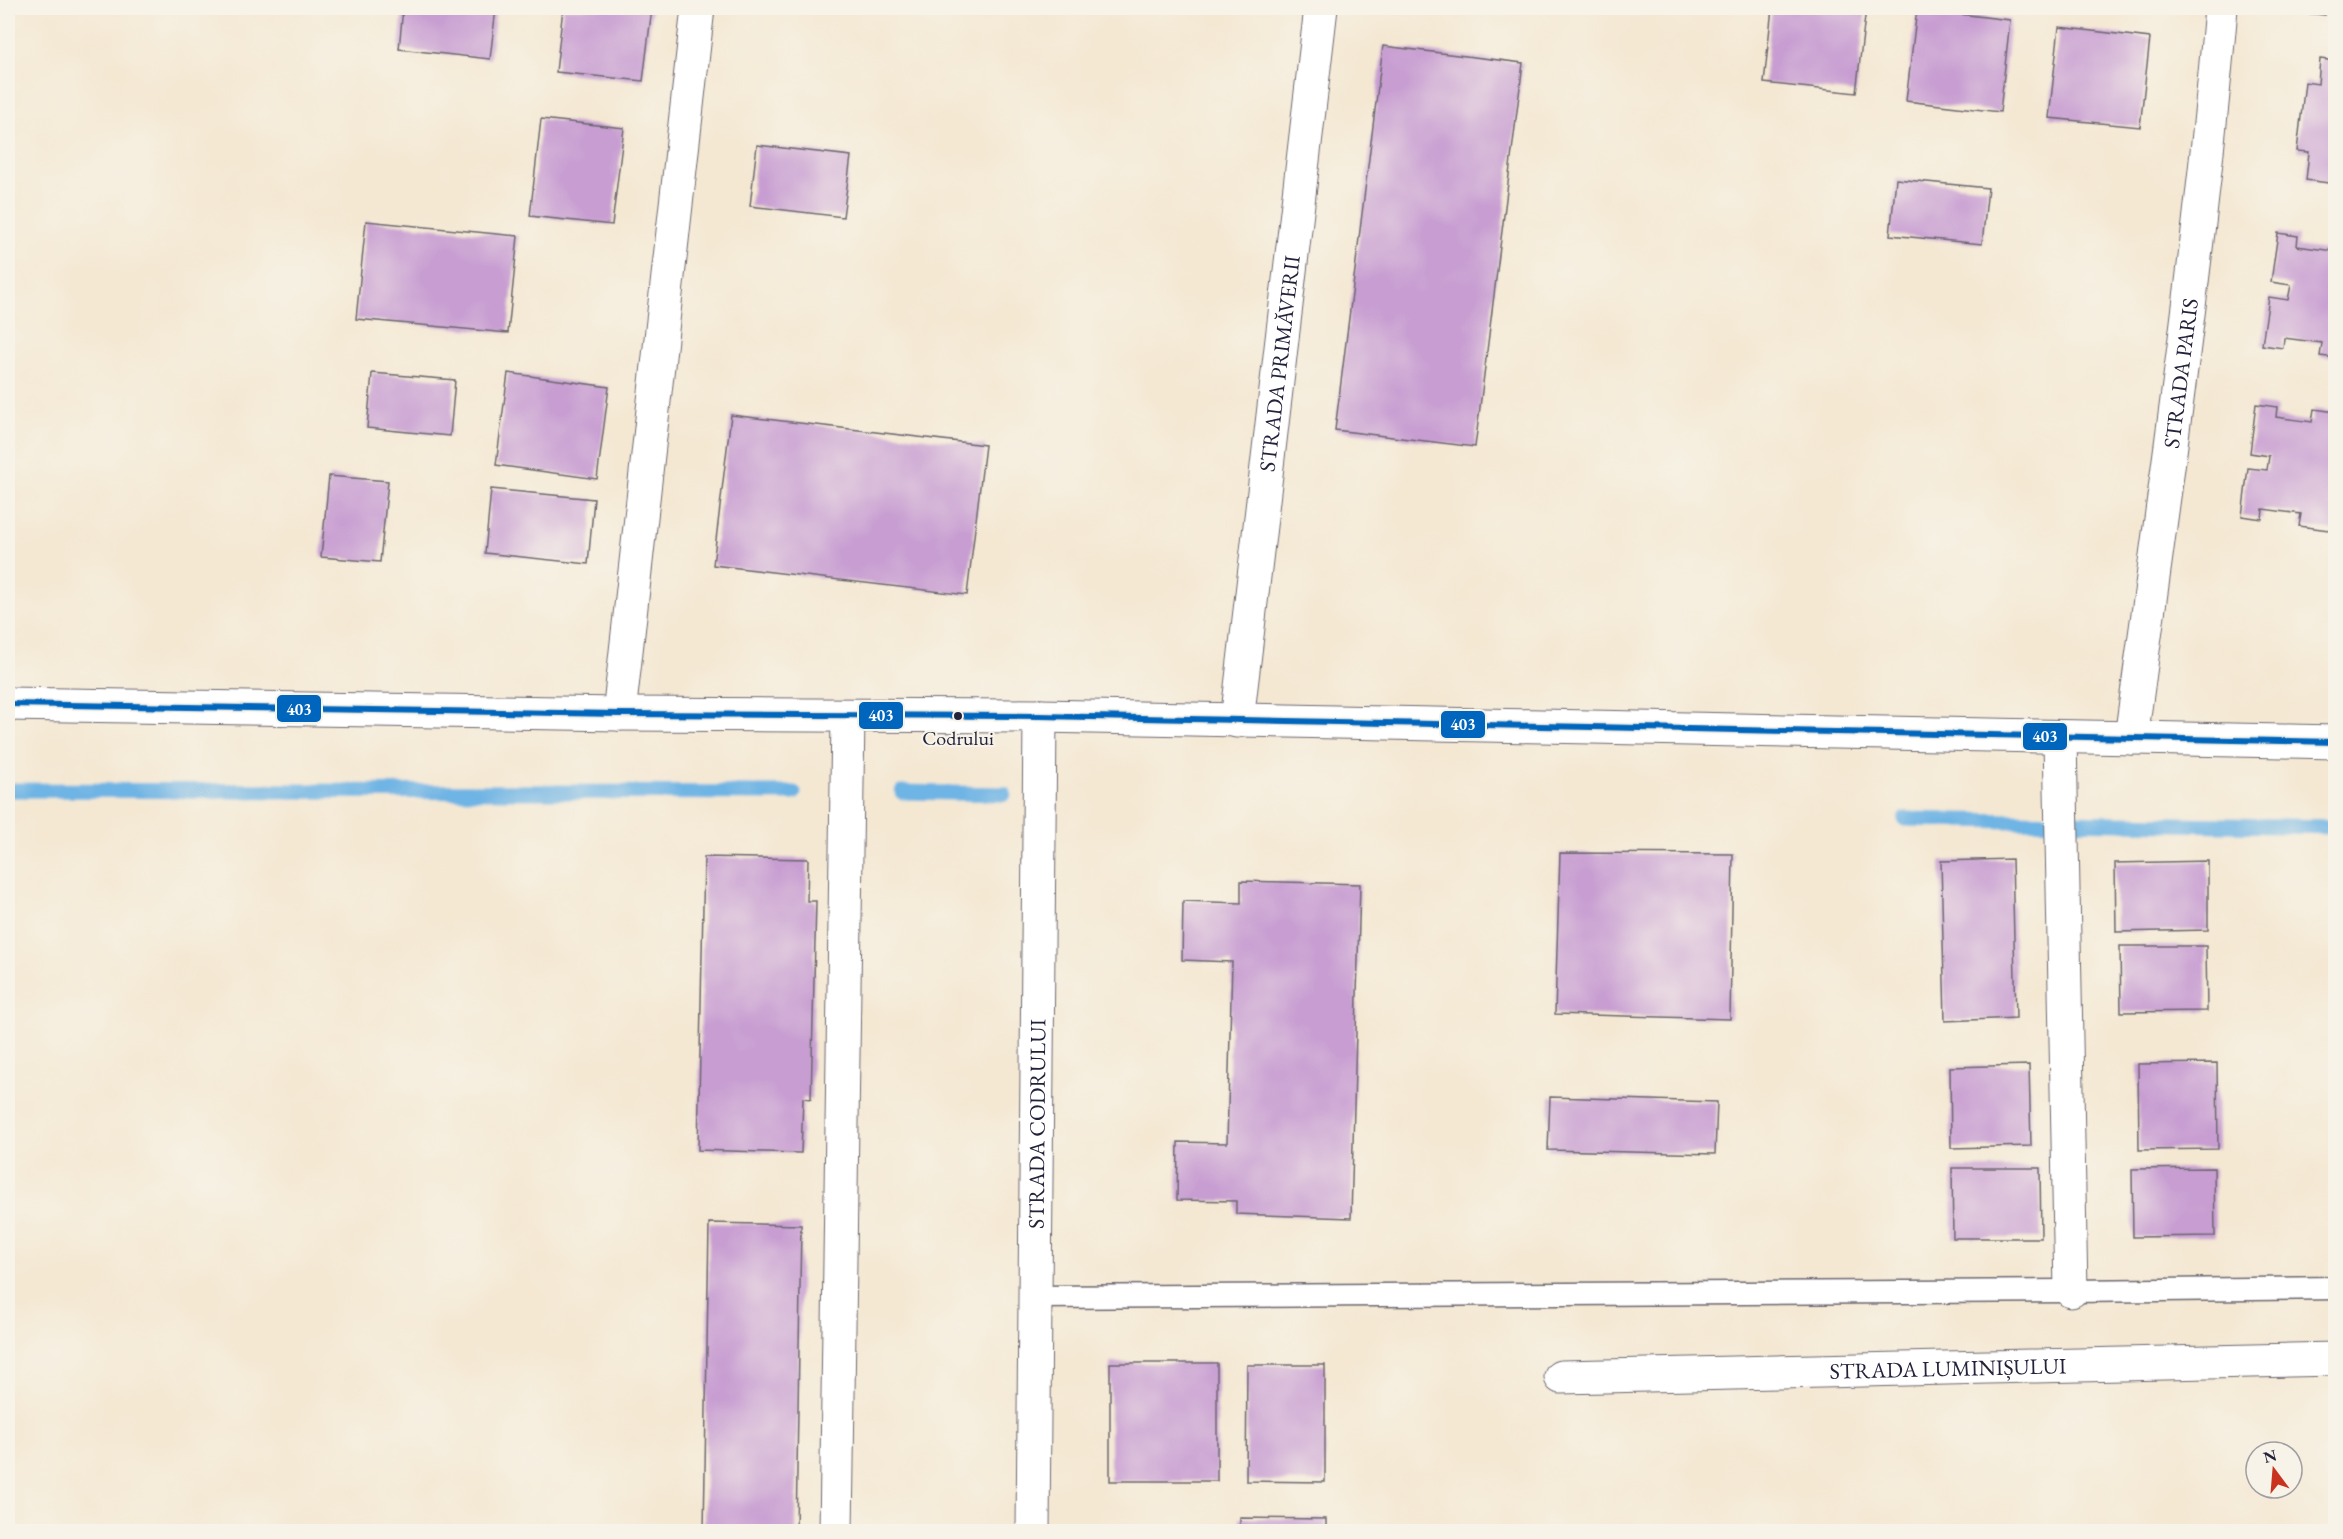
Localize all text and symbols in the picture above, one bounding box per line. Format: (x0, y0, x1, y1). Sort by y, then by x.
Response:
street label: STRADA PRIMĂVERII (1252, 253, 1307, 473)
street label: STRADA PARIS (2157, 297, 2205, 450)
line badge: 403 (276, 694, 322, 723)
text: 403 (286, 699, 312, 720)
line badge: 403 (858, 701, 904, 730)
text: 403 (868, 705, 894, 726)
marker: Codrului (952, 710, 964, 722)
line badge: 403 (1440, 710, 1486, 739)
text: 403 (1450, 714, 1476, 735)
line badge: 403 (2022, 722, 2068, 751)
place label: Codrului (922, 725, 994, 751)
text: 403 (2032, 726, 2058, 747)
street label: STRADA CODRULUI (1022, 1018, 1052, 1229)
street label: STRADA LUMINIȘULUI (1829, 1351, 2067, 1386)
north arrow (2244, 1440, 2304, 1500)
text: N (2261, 1444, 2279, 1468)

